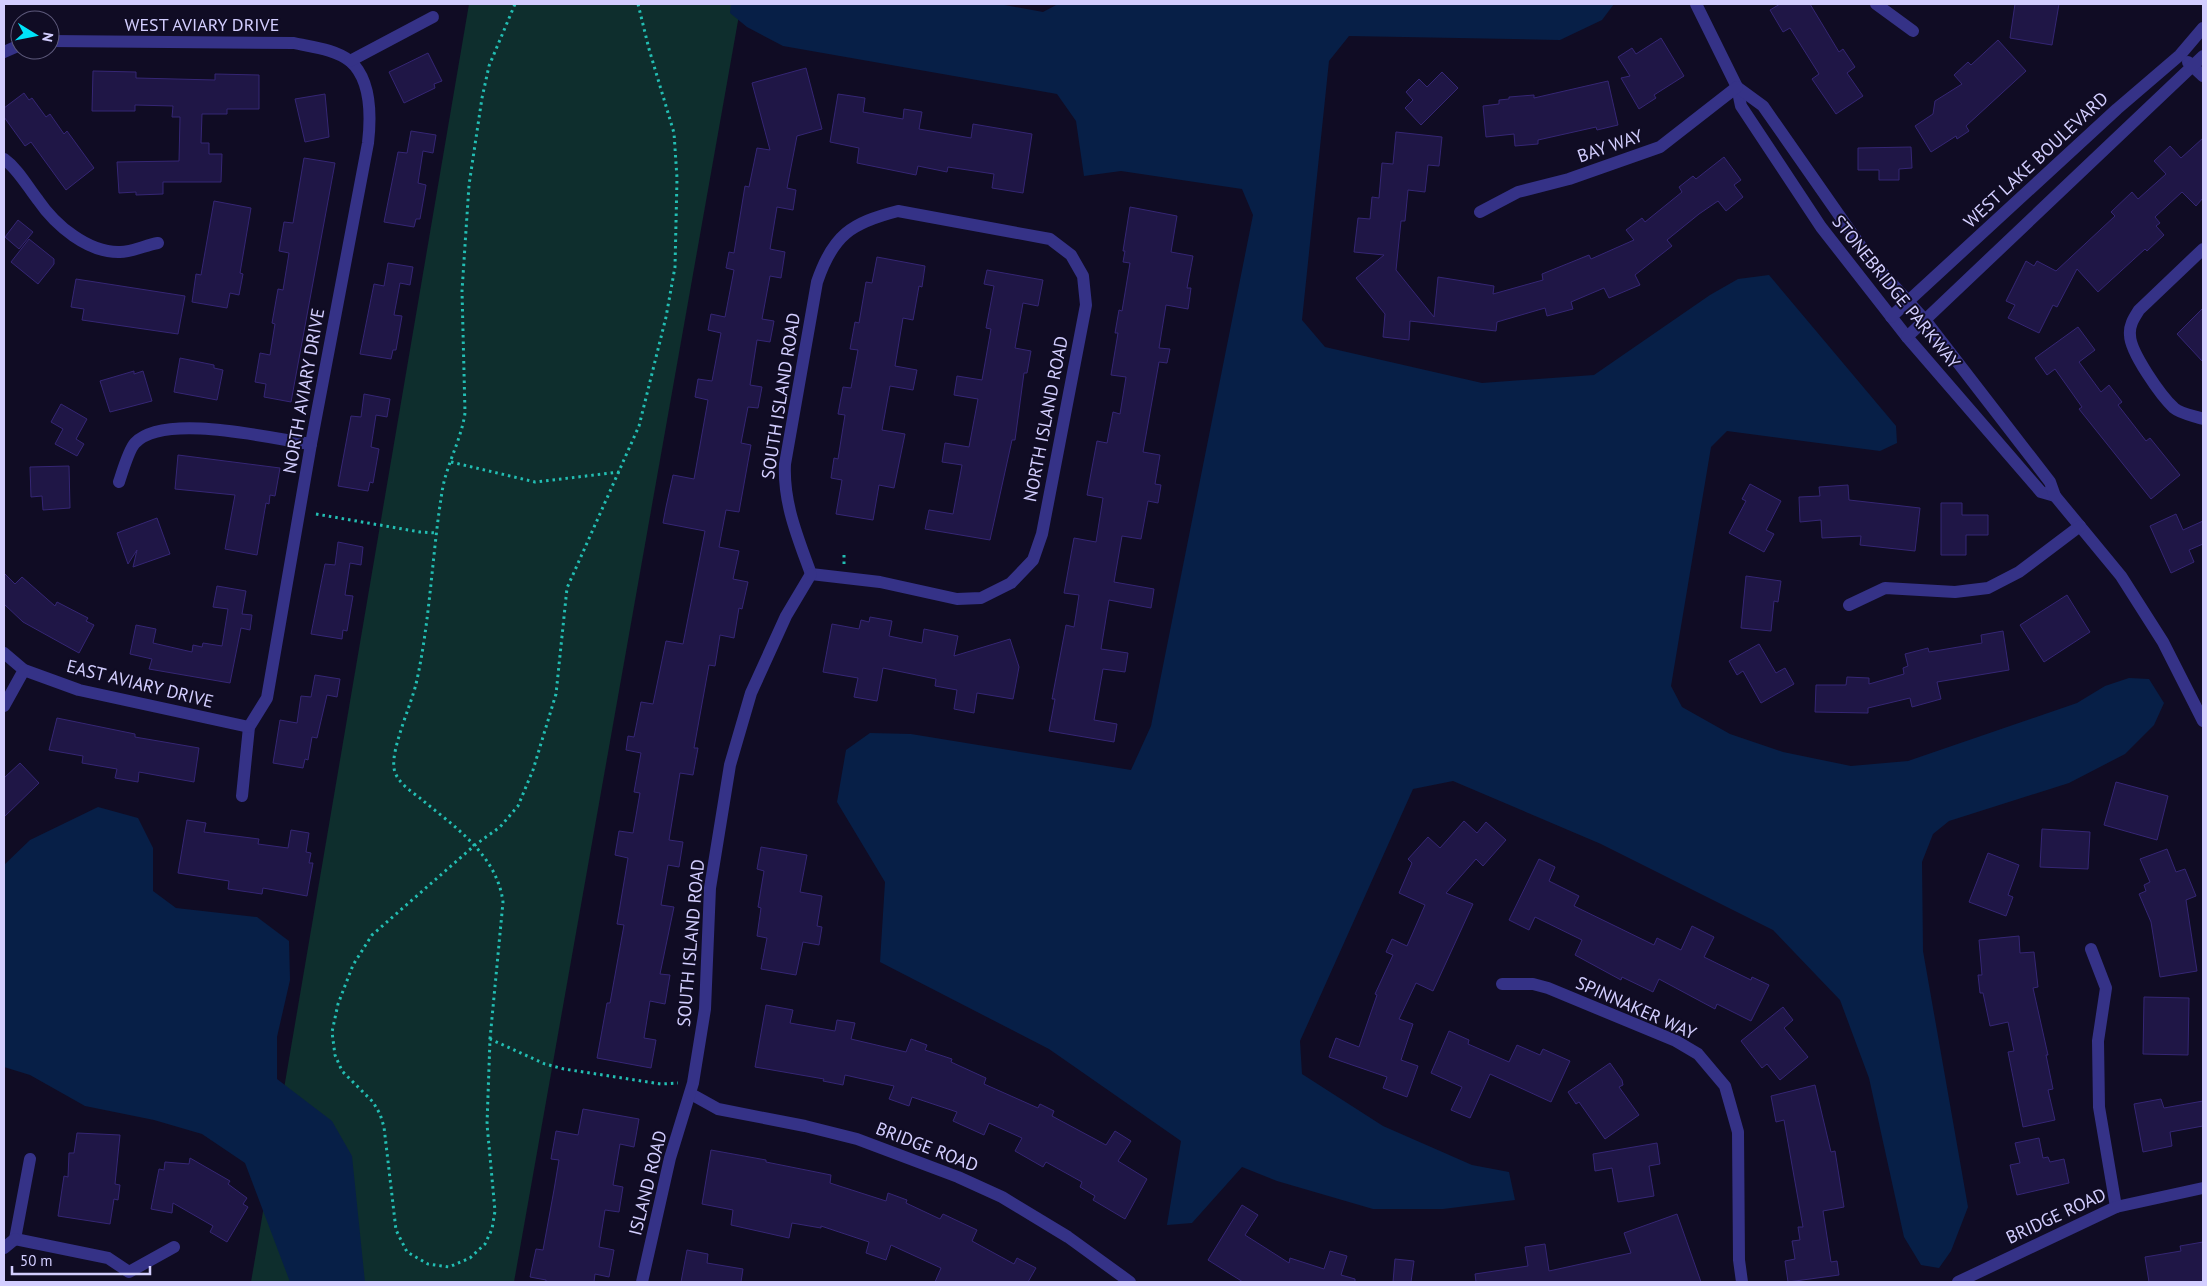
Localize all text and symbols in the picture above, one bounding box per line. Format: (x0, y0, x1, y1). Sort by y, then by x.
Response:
north arrow (10, 10, 60, 60)
street label: WEST AVIARY DRIVE (125, 13, 279, 36)
text: N (38, 31, 57, 43)
street label: WEST LAKE BOULEVARD (1959, 87, 2113, 233)
street label: BAY WAY (1574, 124, 1646, 167)
street label: STONEBRIDGE PARKWAY (1827, 210, 1966, 373)
street label: NORTH AVIARY DRIVE (278, 306, 329, 475)
street label: SOUTH ISLAND ROAD (756, 311, 805, 481)
street label: NORTH ISLAND ROAD (1018, 334, 1073, 504)
street label: EAST AVIARY DRIVE (64, 654, 216, 713)
street label: SOUTH ISLAND ROAD (672, 858, 709, 1028)
street label: SPINNAKER WAY (1573, 971, 1700, 1044)
street label: BRIDGE ROAD (873, 1116, 982, 1177)
street label: ISLAND ROAD (623, 1128, 672, 1238)
street label: BRIDGE ROAD (2002, 1182, 2109, 1249)
scale bar (12, 1244, 150, 1276)
text: 50 m (20, 1251, 53, 1270)

